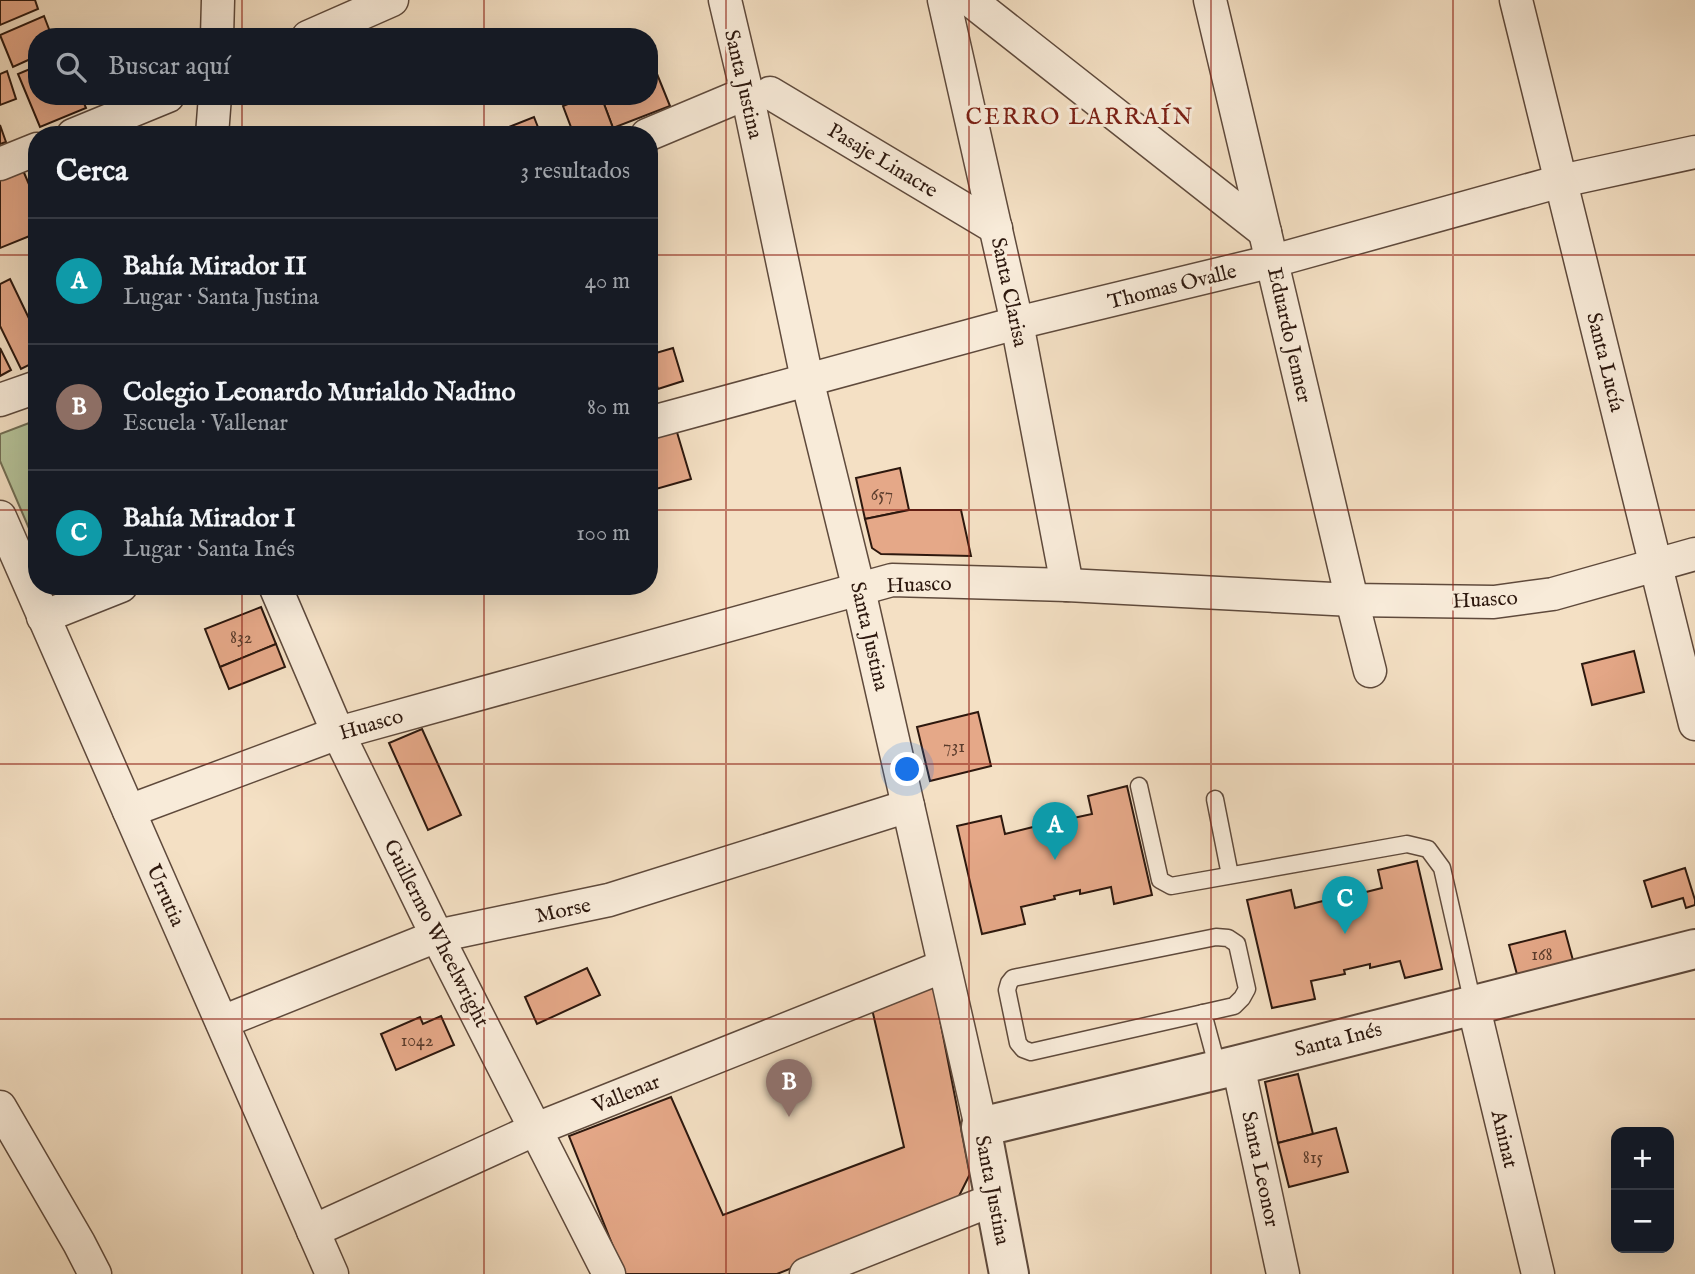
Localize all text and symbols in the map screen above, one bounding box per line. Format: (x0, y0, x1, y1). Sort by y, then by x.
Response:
street label: Santa Justina (717, 27, 768, 142)
search box (28, 28, 658, 105)
icon: search (52, 48, 90, 86)
text: Buscar aquí (108, 50, 230, 83)
district label: CERRO LARRAÍN (966, 103, 1194, 132)
street label: Pasaje Linacre (822, 118, 943, 205)
text: Cerca (56, 153, 128, 191)
text: 3 resultados (520, 157, 630, 186)
street label: Santa Clarisa (984, 235, 1034, 351)
text: Bahía Mirador II (123, 250, 307, 283)
street label: Thomas Ovalle (1105, 258, 1240, 317)
street label: Eduardo Jenner (1260, 265, 1317, 406)
text: A (71, 267, 87, 296)
text: 40 m (585, 267, 630, 296)
text: Lugar · Santa Justina (123, 283, 319, 312)
street label: Santa Lucía (1579, 310, 1630, 416)
text: Colegio Leonardo Murialdo Nadino (123, 376, 515, 409)
text: B (71, 393, 87, 422)
text: 80 m (587, 393, 630, 422)
text: Escuela · Vallenar (123, 409, 288, 438)
house number: 657 (871, 484, 893, 507)
text: Bahía Mirador I (123, 502, 296, 535)
text: C (71, 519, 87, 548)
text: 100 m (576, 519, 630, 548)
text: Lugar · Santa Inés (123, 535, 295, 564)
street label: Huasco (886, 571, 952, 600)
street label: Santa Justina (843, 579, 894, 694)
street label: Huasco (1452, 585, 1518, 616)
house number: 832 (230, 627, 252, 650)
street label: Huasco (336, 703, 407, 747)
house number: 731 (943, 736, 965, 759)
your location (890, 752, 924, 786)
pin: A (1032, 802, 1078, 860)
street label: Guillermo Wheelwright (377, 835, 495, 1032)
street label: Urrutia (139, 860, 191, 932)
pin: C (1322, 876, 1368, 934)
street label: Morse (533, 892, 594, 930)
house number: 168 (1531, 944, 1553, 967)
street label: Santa Inés (1292, 1017, 1385, 1064)
house number: 1042 (401, 1030, 433, 1053)
pin: B (766, 1059, 812, 1117)
street label: Vallenar (588, 1069, 665, 1120)
street label: Aninat (1484, 1107, 1523, 1171)
street label: Santa Leonor (1234, 1109, 1285, 1230)
map controls (1611, 1127, 1674, 1253)
button: + (1611, 1127, 1674, 1190)
street label: Santa Justina (968, 1133, 1016, 1248)
house number: 815 (1303, 1147, 1324, 1170)
button: − (1611, 1190, 1674, 1253)

